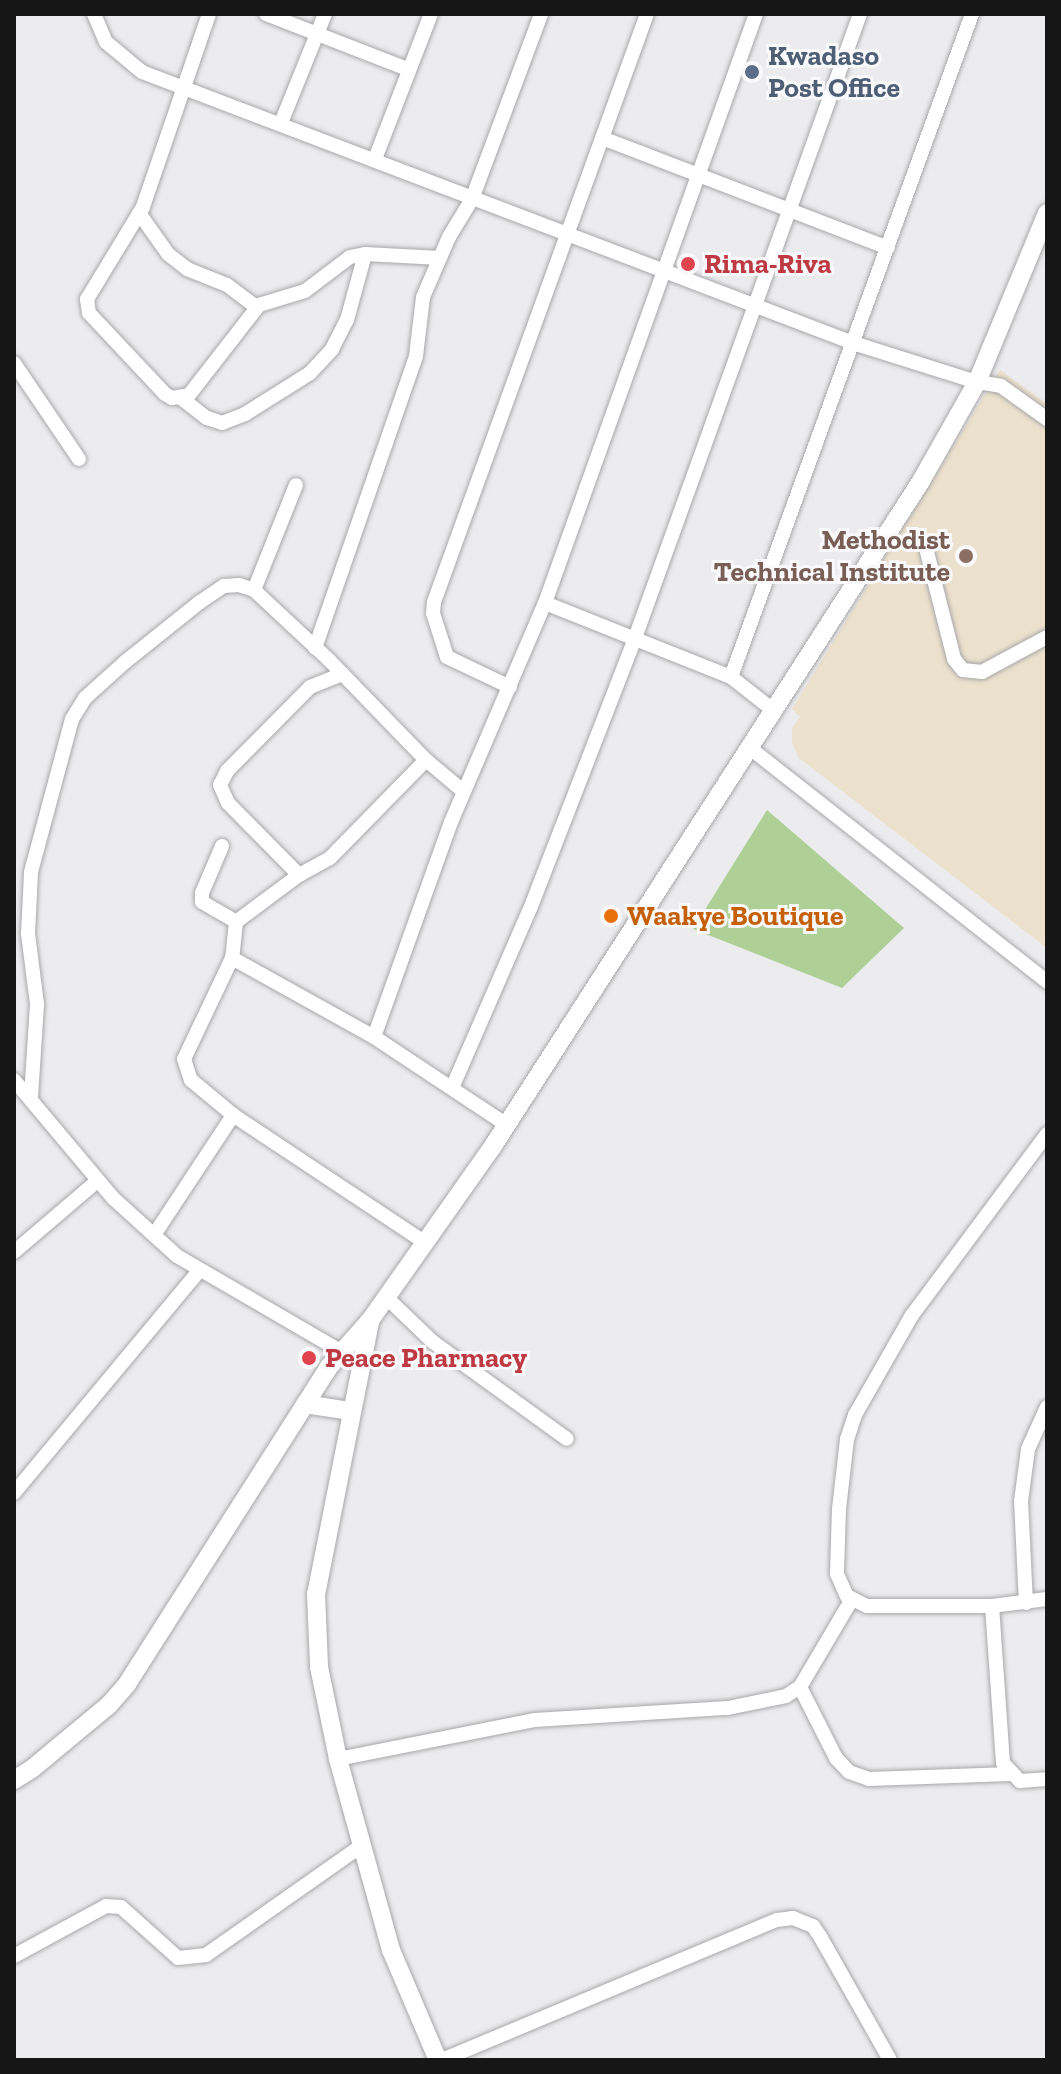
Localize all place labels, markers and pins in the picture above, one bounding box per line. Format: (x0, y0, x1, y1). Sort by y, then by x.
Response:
place label: Kwadaso Post Office (768, 39, 900, 105)
marker: Kwadaso Post Office (743, 63, 761, 81)
place label: Rima-Riva (704, 247, 832, 281)
marker: Rima-Riva (679, 255, 697, 273)
place label: Methodist Technical Institute (714, 523, 950, 589)
marker: Methodist Technical Institute (957, 547, 975, 565)
place label: Waakye Boutique (627, 899, 844, 933)
marker: Waakye Boutique (602, 907, 620, 925)
place label: Peace Pharmacy (325, 1341, 527, 1375)
marker: Peace Pharmacy (300, 1349, 318, 1367)

